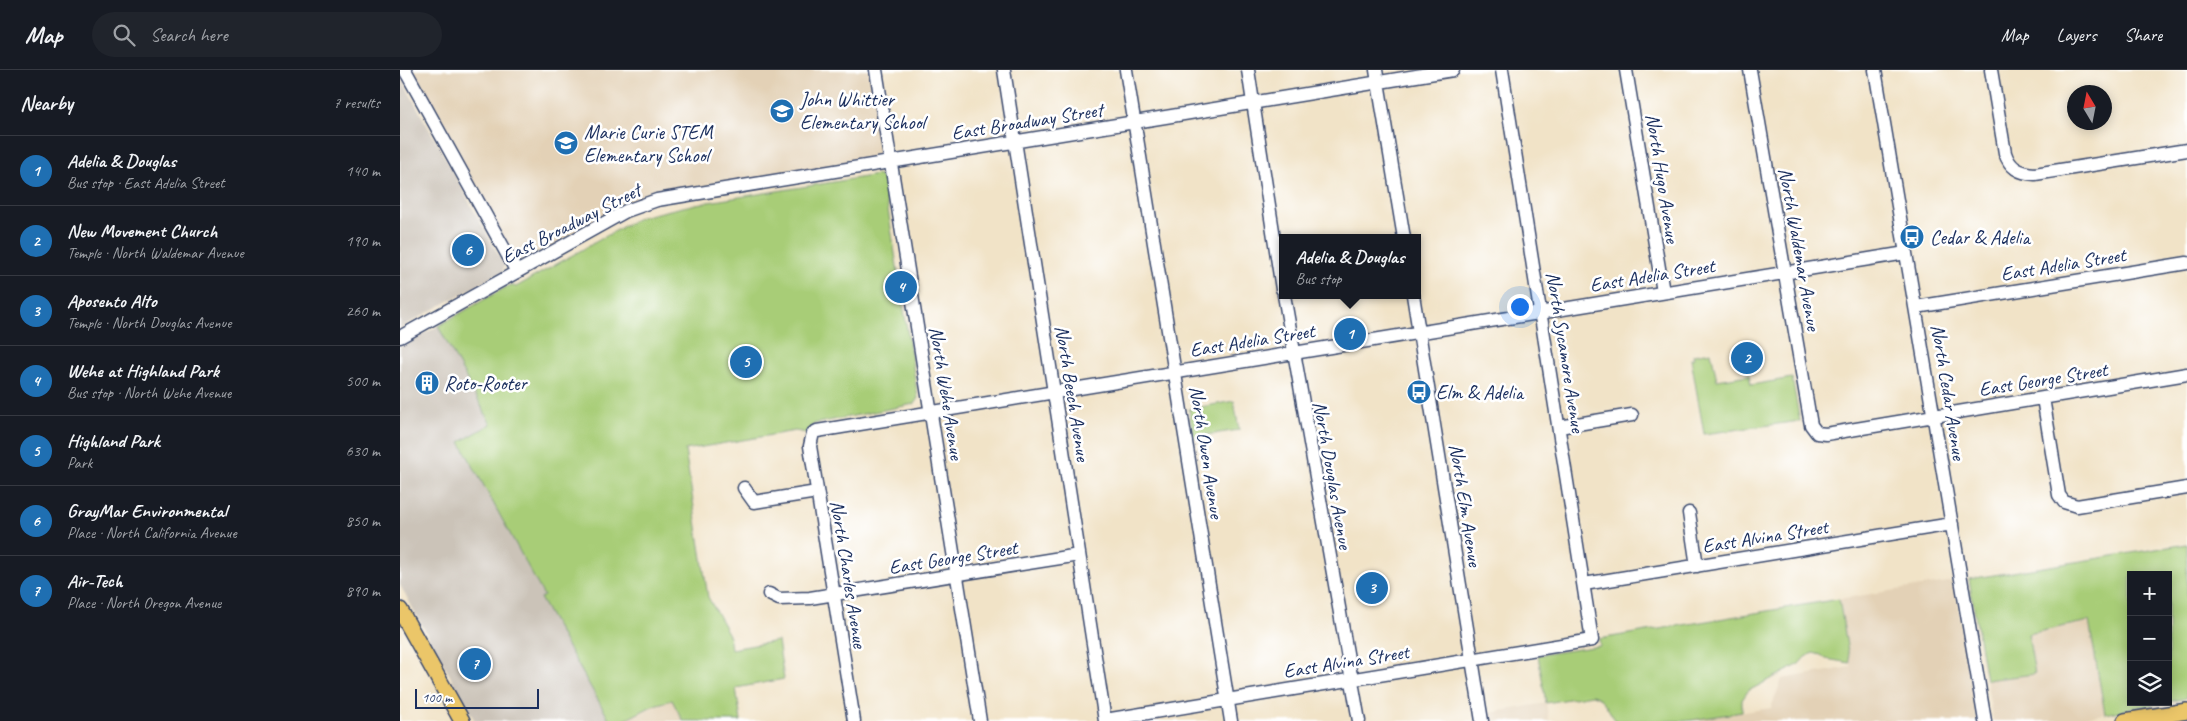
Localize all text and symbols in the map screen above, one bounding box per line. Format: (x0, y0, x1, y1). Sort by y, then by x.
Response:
search box (92, 12, 442, 57)
text: Map (25, 20, 62, 50)
icon: search (110, 21, 138, 49)
text: Search here (150, 23, 228, 47)
text: Map (2001, 24, 2029, 46)
text: Layers (2057, 24, 2096, 46)
text: Share (2124, 24, 2162, 46)
north arrow (2067, 85, 2112, 130)
place label: John Whittier Elementary School (799, 87, 928, 135)
text: Nearby (20, 90, 73, 116)
text: 7 results (333, 93, 380, 113)
street label: East Broadway Street (950, 97, 1108, 146)
school or university icon: John Whittier Elementary School (769, 98, 795, 124)
street label: North Hugo Avenue (1640, 112, 1685, 246)
place label: Marie Curie STEM Elementary School (584, 120, 714, 168)
school or university icon: Marie Curie STEM Elementary School (553, 130, 579, 156)
text: Adelia & Douglas (67, 149, 176, 173)
text: 1 (32, 161, 40, 181)
text: 140 m (346, 161, 380, 181)
street label: North Waldemar Avenue (1773, 166, 1826, 334)
text: Bus stop · East Adelia Street (67, 173, 224, 193)
street label: East Broadway Street (498, 176, 648, 269)
text: New Movement Church (67, 219, 217, 243)
bus stop icon: Cedar & Adelia (1899, 224, 1925, 250)
place label: Cedar & Adelia (1930, 225, 2031, 250)
text: 2 (32, 231, 40, 251)
text: 190 m (346, 231, 380, 251)
pin: 6 (452, 231, 484, 269)
popup (1279, 234, 1421, 299)
street label: East Adelia Street (1999, 242, 2130, 287)
text: Temple · North Waldemar Avenue (67, 243, 244, 263)
text: Adelia & Douglas (1296, 245, 1404, 269)
street label: East Adelia Street (1588, 253, 1719, 298)
pin: 4 (885, 268, 917, 306)
text: Bus stop (1296, 269, 1342, 289)
street label: North Sycamore Avenue (1540, 270, 1591, 435)
text: Aposento Alto (67, 289, 157, 313)
your location (1507, 294, 1533, 320)
text: 3 (32, 301, 40, 321)
text: 260 m (346, 301, 380, 321)
text: Temple · North Douglas Avenue (67, 313, 231, 333)
pin: 1 (1334, 315, 1366, 353)
street label: East Adelia Street (1188, 318, 1319, 363)
street label: North Cedar Avenue (1925, 322, 1972, 463)
street label: North Beech Avenue (1049, 323, 1096, 464)
street label: North Wehe Avenue (924, 325, 970, 463)
pin: 2 (1731, 339, 1763, 377)
pin: 5 (730, 343, 762, 381)
street label: East George Street (1977, 357, 2111, 402)
text: Wehe at Highland Park (67, 359, 219, 383)
building icon: Roto-Rooter (414, 370, 440, 396)
text: 4 (32, 371, 40, 391)
text: 500 m (346, 371, 380, 391)
place label: Roto-Rooter (444, 371, 529, 396)
bus stop icon: Elm & Adelia (1406, 379, 1432, 405)
place label: Elm & Adelia (1436, 380, 1525, 405)
text: Bus stop · North Wehe Avenue (67, 383, 231, 403)
street label: North Owen Avenue (1184, 384, 1230, 522)
street label: North Douglas Avenue (1307, 399, 1358, 552)
text: Highland Park (67, 429, 160, 453)
text: 5 (33, 441, 39, 461)
text: 630 m (346, 441, 380, 461)
street label: North Elm Avenue (1443, 442, 1488, 570)
text: Park (67, 453, 92, 473)
street label: North Charles Avenue (824, 498, 873, 651)
text: GrayMar Environmental (67, 499, 227, 523)
text: 6 (32, 511, 40, 531)
text: 850 m (346, 511, 380, 531)
street label: East Alvina Street (1701, 514, 1832, 559)
text: Place · North California Avenue (67, 523, 237, 543)
street label: East George Street (887, 535, 1021, 580)
text: Air-Tech (67, 569, 123, 593)
pin: 3 (1356, 569, 1388, 607)
map controls (2127, 571, 2172, 706)
button: + (2127, 571, 2172, 616)
text: 7 (32, 581, 40, 601)
text: 890 m (346, 581, 380, 601)
text: Place · North Oregon Avenue (67, 593, 221, 613)
button: − (2127, 616, 2172, 661)
street label: East Alvina Street (1282, 639, 1413, 684)
pin: 7 (459, 645, 491, 683)
button: layers (2127, 661, 2172, 706)
scale bar (415, 686, 539, 709)
text: 100 m (422, 689, 452, 706)

